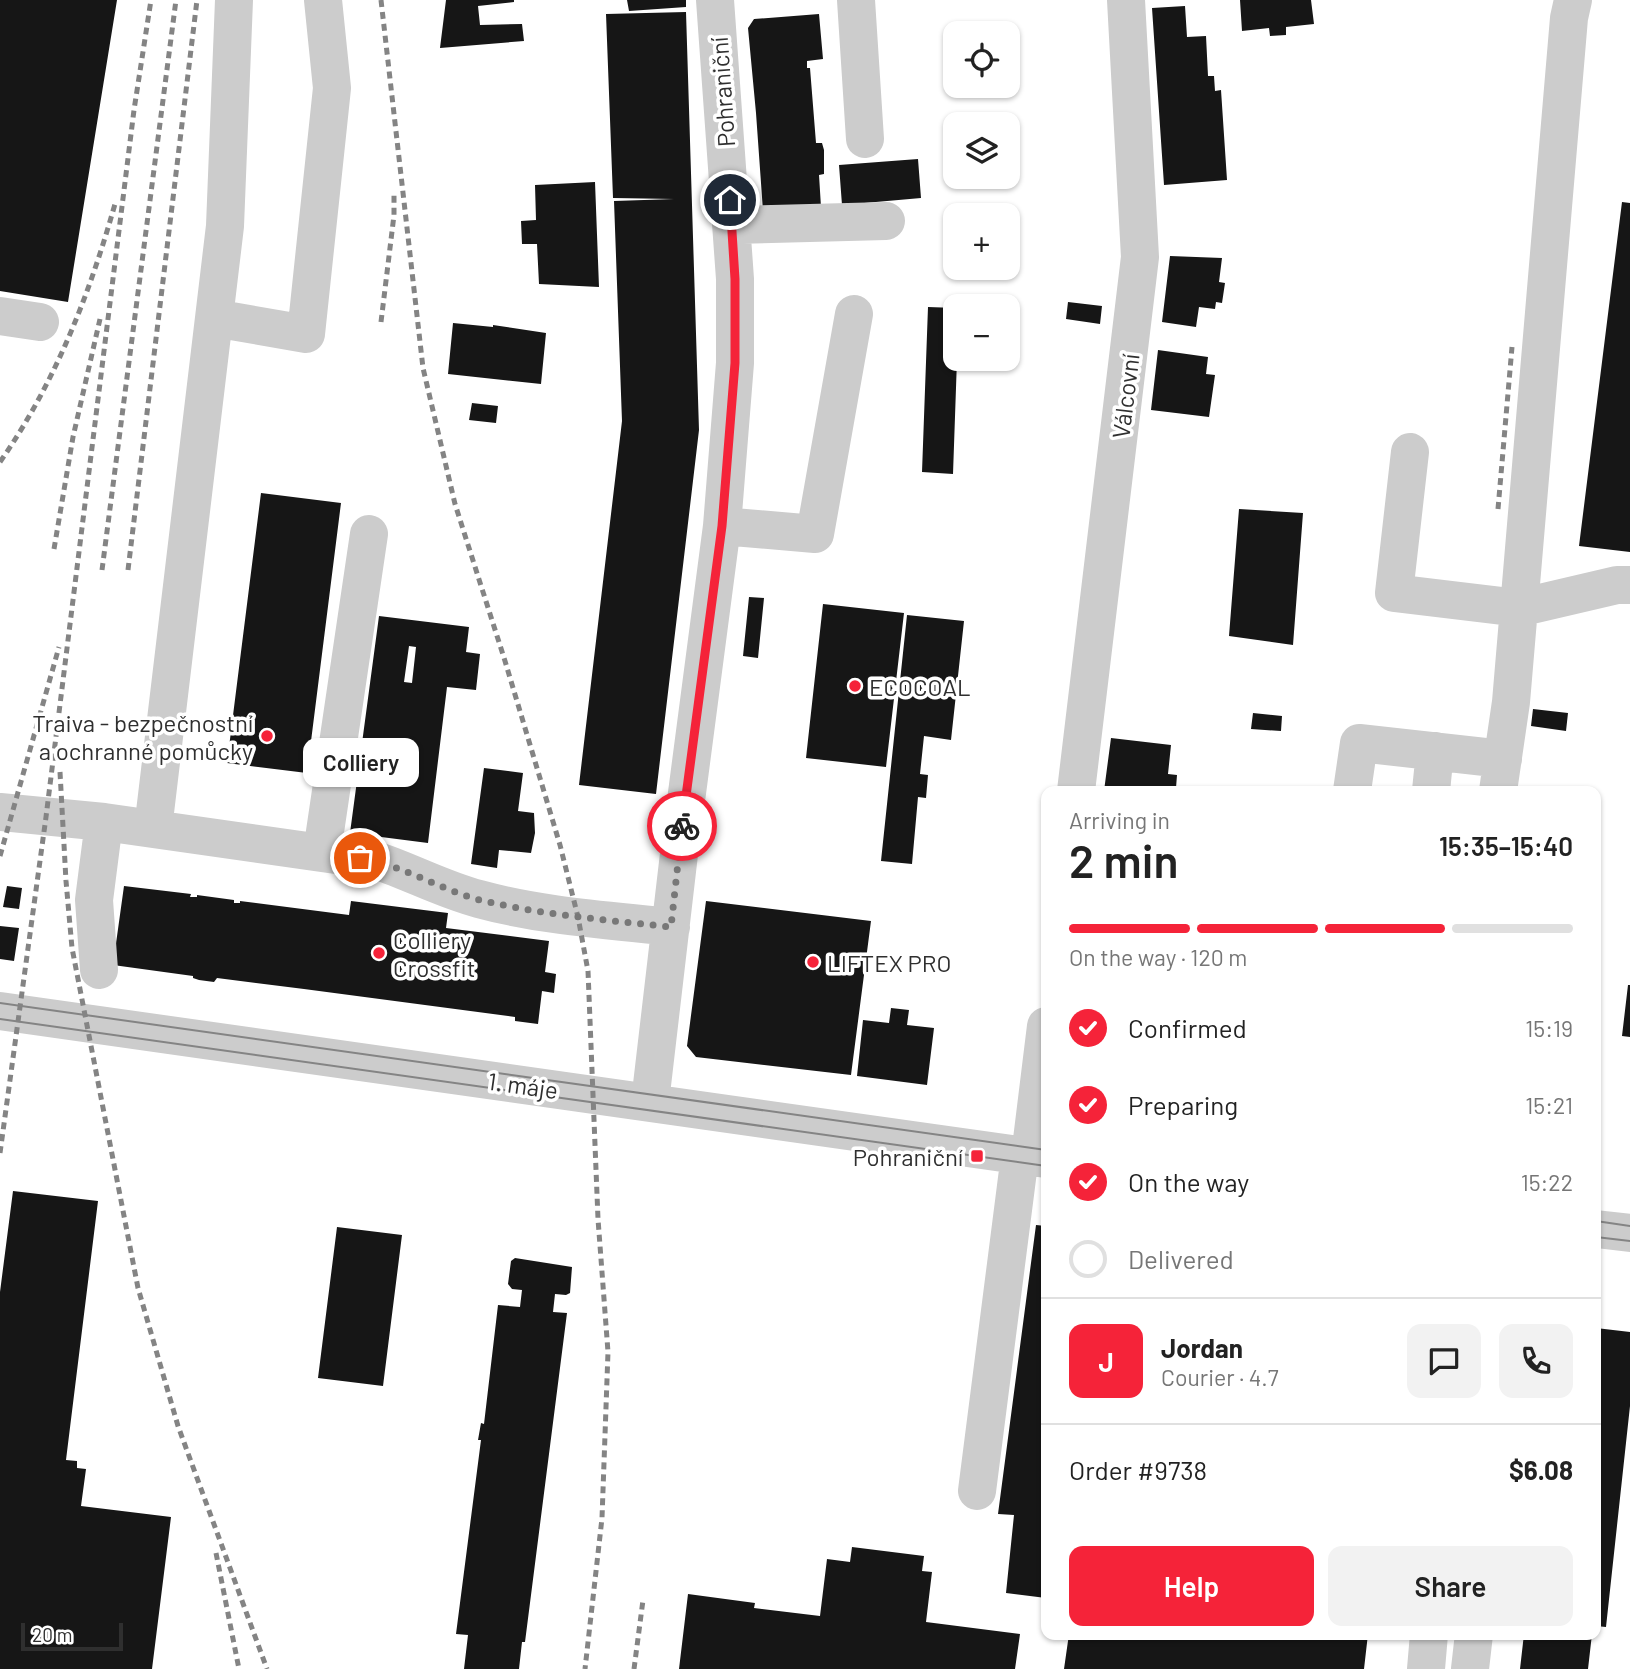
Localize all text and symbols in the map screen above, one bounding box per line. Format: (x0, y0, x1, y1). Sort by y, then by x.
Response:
map controls (943, 21, 1020, 371)
button: locate (943, 21, 1020, 98)
street label: Pohraniční (704, 36, 740, 148)
button: layers (943, 112, 1020, 189)
pin (700, 170, 760, 230)
icon: home (711, 181, 749, 219)
button: + (943, 203, 1020, 280)
button: − (943, 294, 1020, 371)
street label: Válcovní (1105, 352, 1145, 440)
place label: ECOCOAL (869, 672, 971, 701)
marker: ECOCOAL (847, 678, 863, 694)
place label: Traiva - bezpečnostní a ochranné pomůcky (32, 708, 253, 765)
marker: Traiva - bezpečnostní a ochranné pomůcky (259, 728, 275, 744)
callout: Colliery (302, 739, 418, 788)
text: Colliery (323, 748, 399, 776)
courier (647, 791, 717, 861)
text: Arriving in (1069, 806, 1170, 834)
icon: bike (663, 807, 701, 845)
pin (330, 828, 390, 888)
text: 15:35–15:40 (1439, 830, 1573, 861)
text: 2 min (1069, 832, 1178, 887)
icon: bag (341, 839, 379, 877)
place label: Colliery Crossfit (393, 925, 475, 982)
text: On the way · 120 m (1069, 943, 1247, 971)
marker: Colliery Crossfit (371, 945, 387, 961)
place label: LIFTEX PRO (827, 948, 951, 977)
marker: LIFTEX PRO (805, 954, 821, 970)
icon: check (1069, 1009, 1107, 1047)
text: Confirmed (1128, 1012, 1247, 1043)
text: 15:19 (1525, 1014, 1573, 1042)
street label: 1. máje (486, 1066, 560, 1104)
icon: check (1069, 1086, 1107, 1124)
text: Preparing (1128, 1089, 1238, 1120)
text: 15:21 (1525, 1091, 1573, 1119)
place label: Pohraniční (853, 1142, 963, 1171)
marker: Pohraniční (969, 1148, 985, 1164)
icon: check (1069, 1163, 1107, 1201)
text: On the way (1128, 1166, 1249, 1197)
text: 15:22 (1521, 1168, 1573, 1196)
text: Delivered (1128, 1243, 1234, 1274)
button: chat (1407, 1324, 1481, 1398)
button: phone (1499, 1324, 1573, 1398)
text: Jordan (1161, 1332, 1243, 1363)
text: J (1098, 1346, 1114, 1377)
text: Courier · 4.7 (1161, 1363, 1279, 1391)
text: Order #9738 (1069, 1454, 1207, 1485)
text: $6.08 (1509, 1454, 1573, 1485)
button: Help (1069, 1546, 1314, 1626)
button: Share (1328, 1546, 1573, 1626)
scale bar (21, 1620, 122, 1652)
text: 20 m (32, 1623, 72, 1646)

